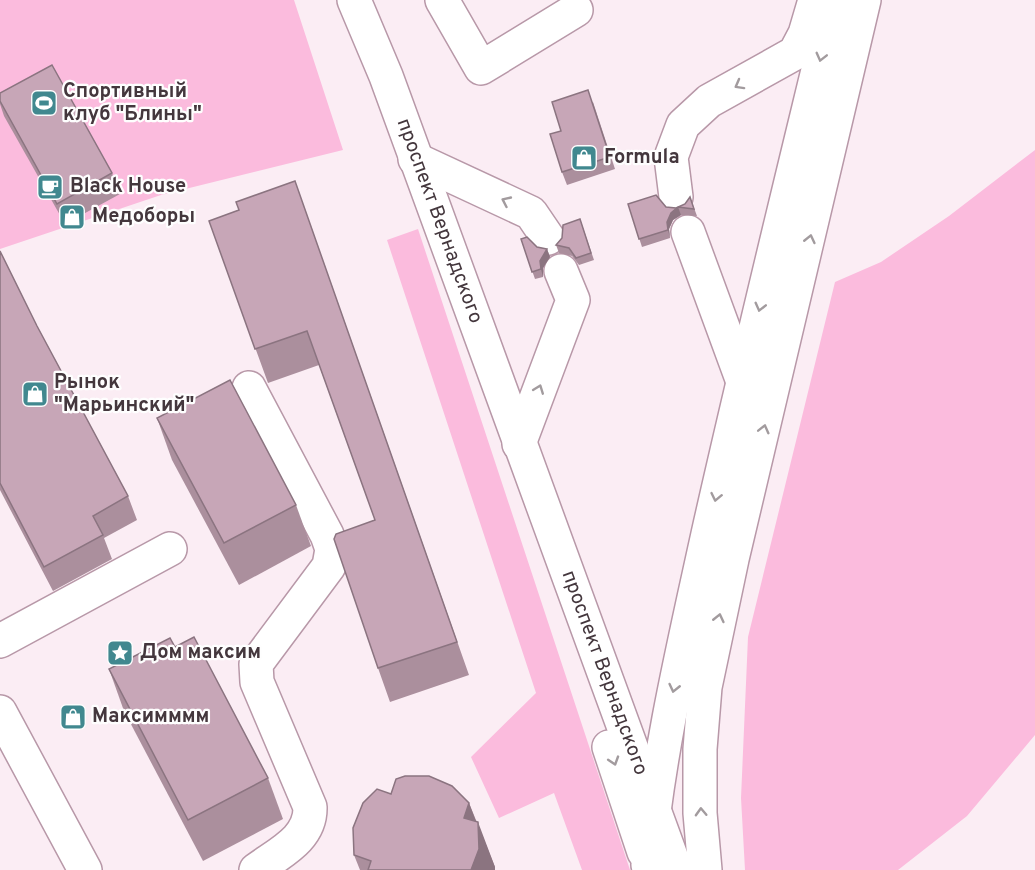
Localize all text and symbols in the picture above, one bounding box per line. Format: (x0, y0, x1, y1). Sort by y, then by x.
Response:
one-way arrow (816, 52, 829, 62)
one-way arrow (735, 78, 745, 89)
place label: Спортивный клуб "Блины" (63, 79, 202, 128)
sports icon: Спортивный клуб "Блины" (29, 88, 59, 118)
street label: проспект Вернадского (390, 115, 488, 327)
shop icon: Formula (569, 143, 599, 173)
place label: Formula (604, 145, 680, 171)
cafe icon: Black House (35, 172, 65, 202)
place label: Black House (70, 174, 186, 200)
one-way arrow (502, 196, 513, 208)
shop icon: Медоборы (57, 202, 87, 232)
place label: Медоборы (92, 204, 195, 230)
one-way arrow (802, 234, 815, 244)
one-way arrow (754, 302, 767, 312)
place label: Рынок "Марьинский" (54, 370, 194, 419)
shop icon: Рынок "Марьинский" (20, 379, 50, 409)
one-way arrow (532, 384, 545, 395)
one-way arrow (756, 424, 769, 434)
one-way arrow (711, 492, 724, 502)
street label: проспект Вернадского (555, 567, 653, 779)
one-way arrow (712, 614, 725, 624)
place icon: Дом максим (105, 638, 135, 668)
place label: Дом максим (140, 640, 261, 666)
one-way arrow (669, 683, 682, 693)
shop icon: Максимммм (58, 702, 88, 732)
place label: Максимммм (92, 704, 209, 730)
one-way arrow (606, 755, 619, 766)
one-way arrow (694, 807, 707, 816)

